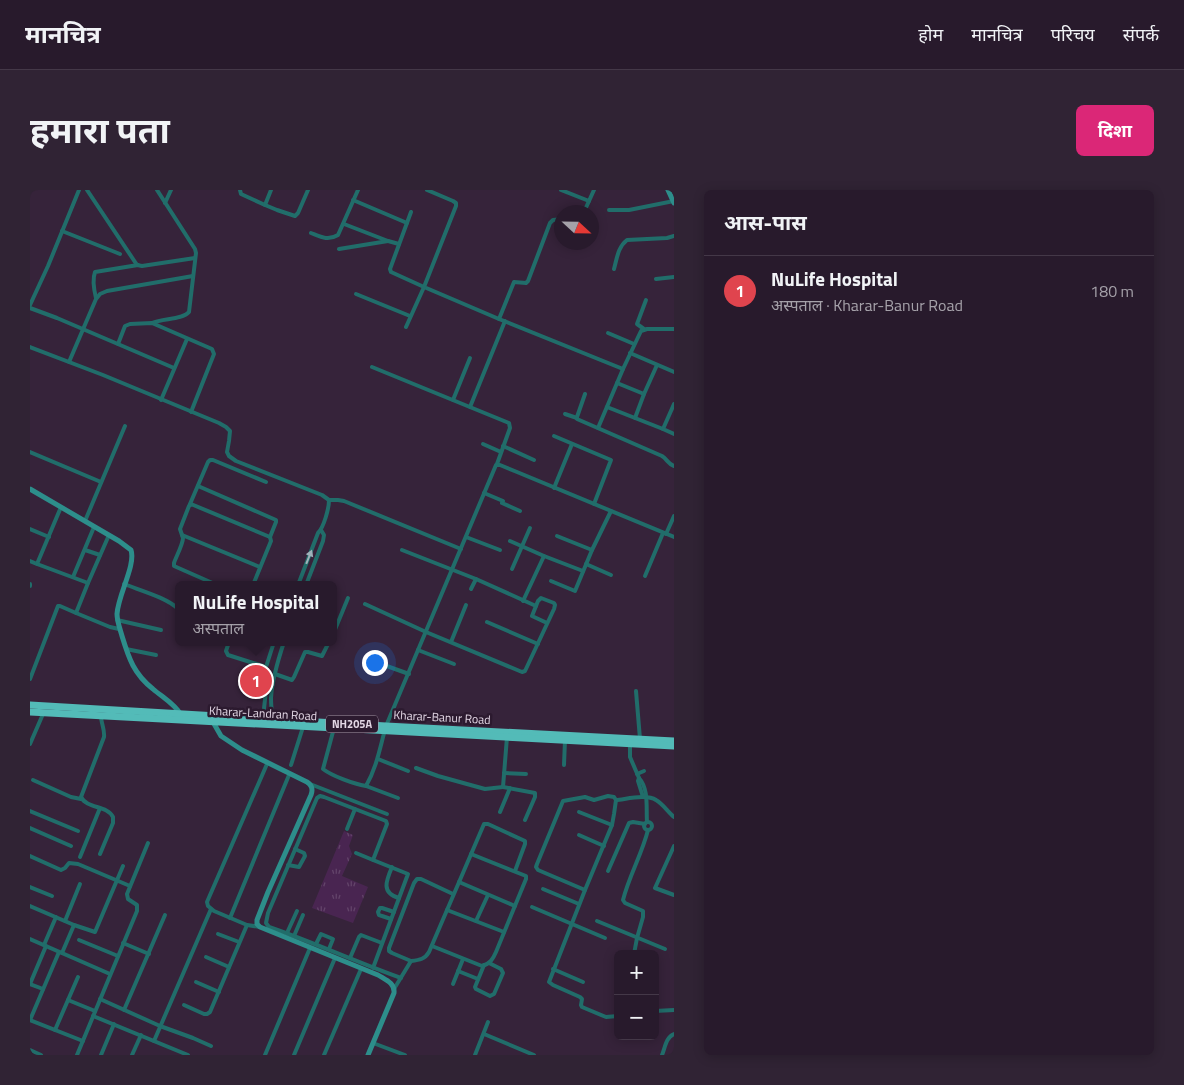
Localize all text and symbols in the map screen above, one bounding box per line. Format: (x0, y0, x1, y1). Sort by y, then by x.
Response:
text: मानचित्र (25, 16, 101, 52)
text: होम (918, 21, 943, 48)
text: मानचित्र (971, 21, 1023, 48)
text: परिचय (1051, 21, 1095, 48)
text: संपर्क (1123, 21, 1159, 48)
text: हमारा पता (30, 103, 170, 157)
button: दिशा (1076, 105, 1154, 156)
north arrow (554, 205, 599, 250)
text: आस-पास (724, 206, 807, 238)
text: NuLife Hospital (771, 264, 898, 293)
text: 1 (736, 279, 744, 303)
text: 180 m (1090, 279, 1134, 303)
text: अस्पताल · Kharar-Banur Road (771, 293, 963, 317)
one-way arrow (305, 549, 313, 564)
popup (175, 581, 337, 646)
text: NuLife Hospital (193, 587, 319, 616)
text: अस्पताल (193, 616, 244, 640)
your location (362, 650, 388, 676)
pin: 1 (240, 662, 272, 700)
street label: Kharar-Landran Road (209, 701, 317, 725)
street label: Kharar-Banur Road (393, 705, 491, 729)
road number: NH205A (326, 716, 378, 732)
map controls (614, 950, 659, 1040)
button: + (614, 950, 659, 995)
button: − (614, 995, 659, 1040)

